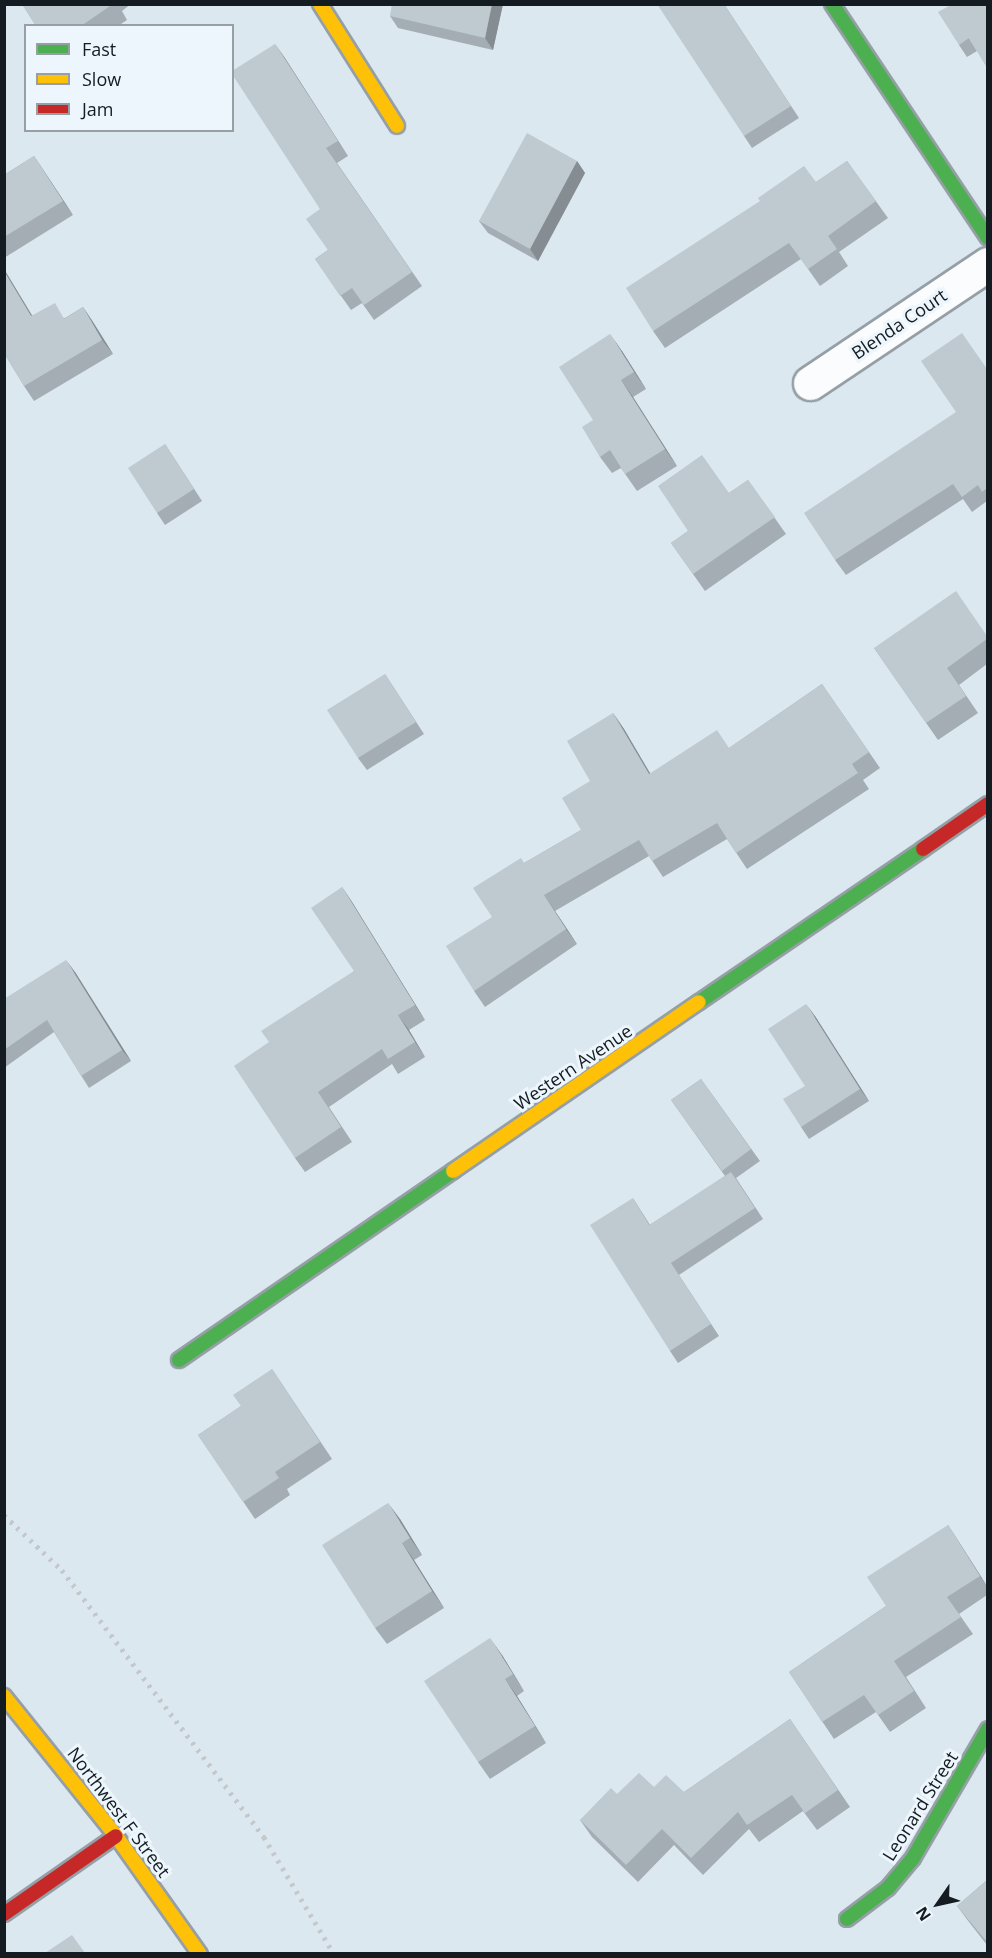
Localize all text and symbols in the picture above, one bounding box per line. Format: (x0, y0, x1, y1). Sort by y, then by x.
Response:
legend (24, 24, 234, 132)
text: Fast (82, 37, 116, 61)
text: Slow (82, 67, 121, 91)
text: Jam (82, 97, 114, 121)
street label: Blenda Court (847, 284, 951, 364)
street label: Western Avenue (510, 1020, 636, 1114)
street label: Northwest F Street (63, 1743, 175, 1881)
street label: Leonard Street (878, 1747, 962, 1865)
north arrow (908, 1874, 968, 1934)
text: N (910, 1903, 936, 1926)

